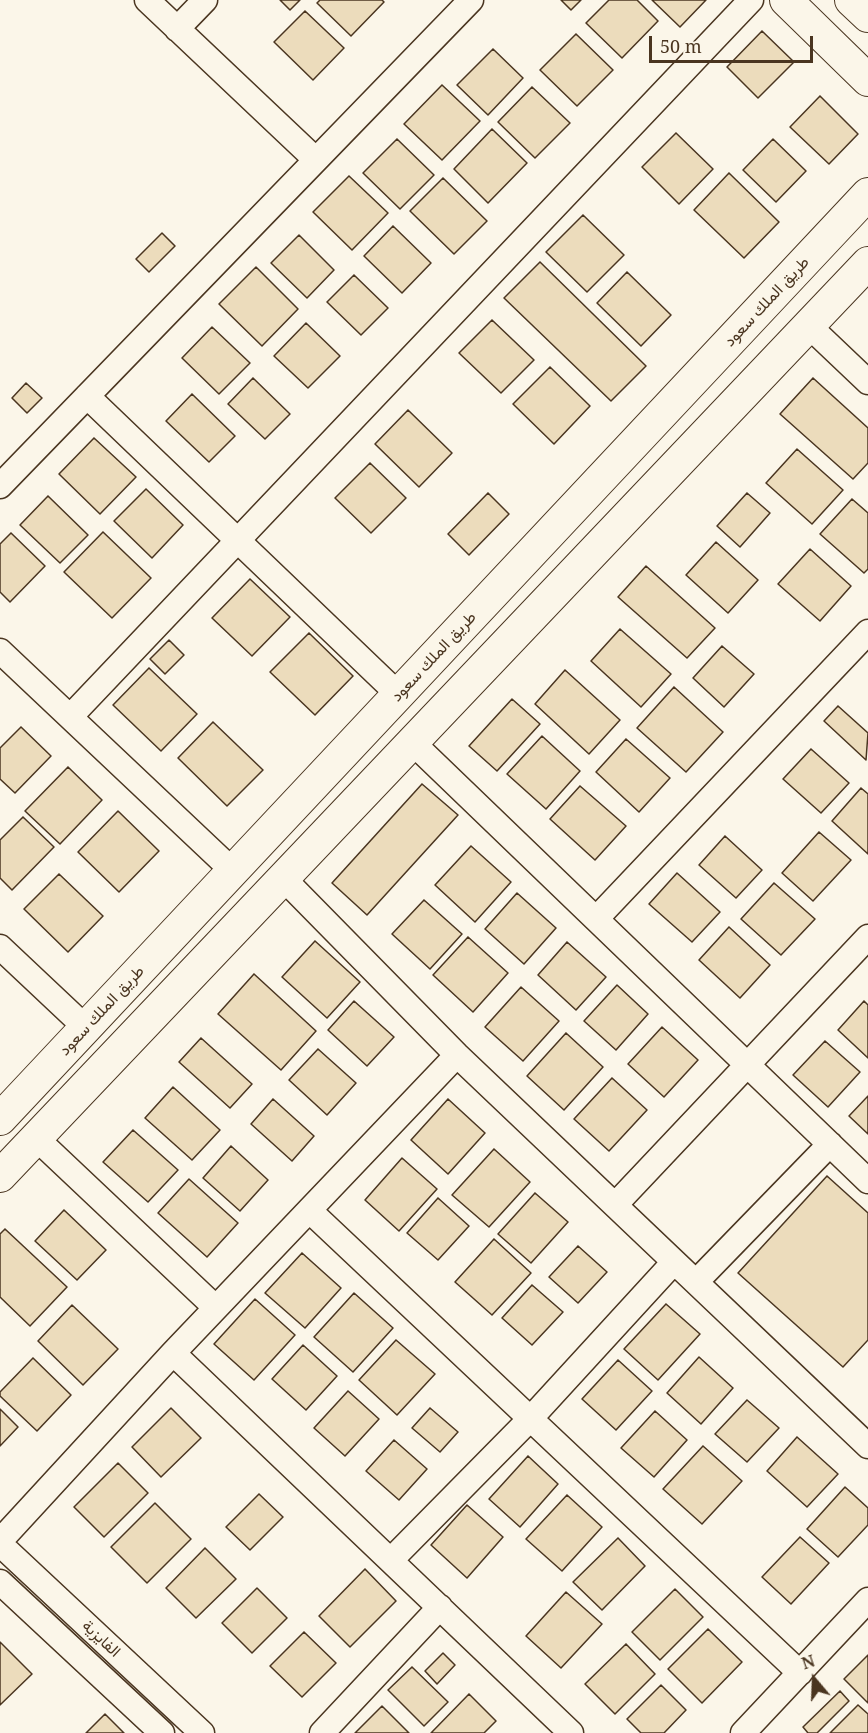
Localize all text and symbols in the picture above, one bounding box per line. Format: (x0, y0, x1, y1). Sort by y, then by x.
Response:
scale bar (652, 24, 816, 62)
text: 50 m (660, 34, 702, 58)
street label: طريق الملك سعود (720, 253, 814, 351)
street label: طريق الملك سعود (387, 608, 481, 706)
street label: طريق الملك سعود (55, 962, 149, 1060)
street label: الفايزية (78, 1616, 124, 1662)
north arrow (784, 1649, 844, 1709)
text: N (799, 1650, 818, 1674)

